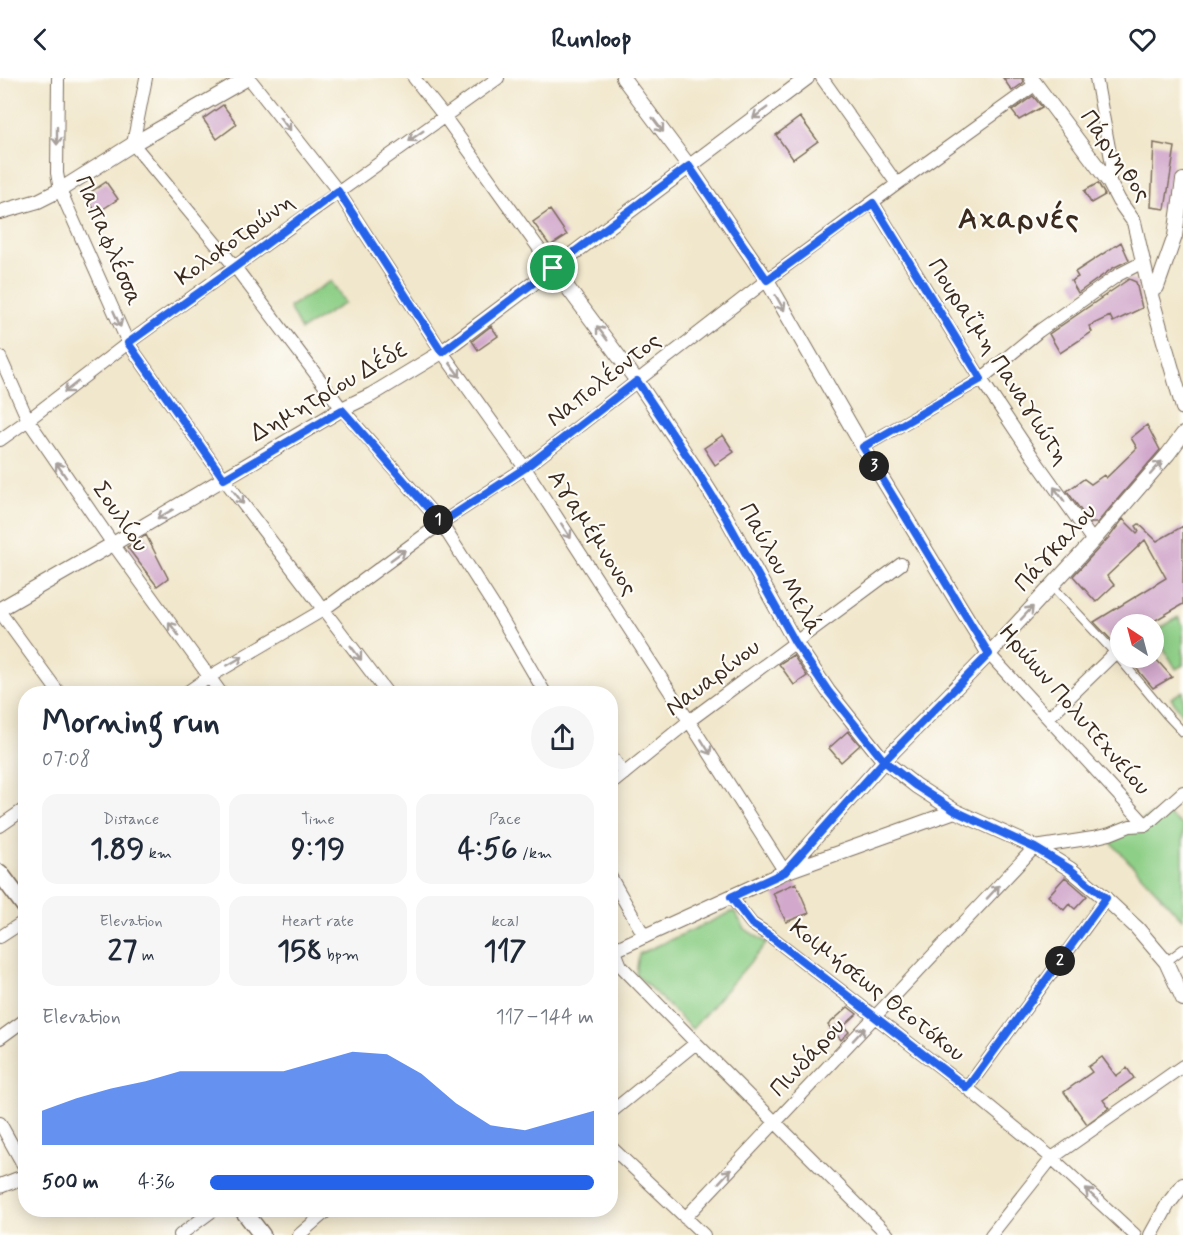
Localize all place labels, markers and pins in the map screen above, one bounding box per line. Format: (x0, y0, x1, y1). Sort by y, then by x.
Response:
pin (527, 242, 578, 293)
pin: 3 (859, 451, 889, 481)
pin: 1 (423, 505, 453, 535)
pin: 2 (1045, 946, 1075, 976)

